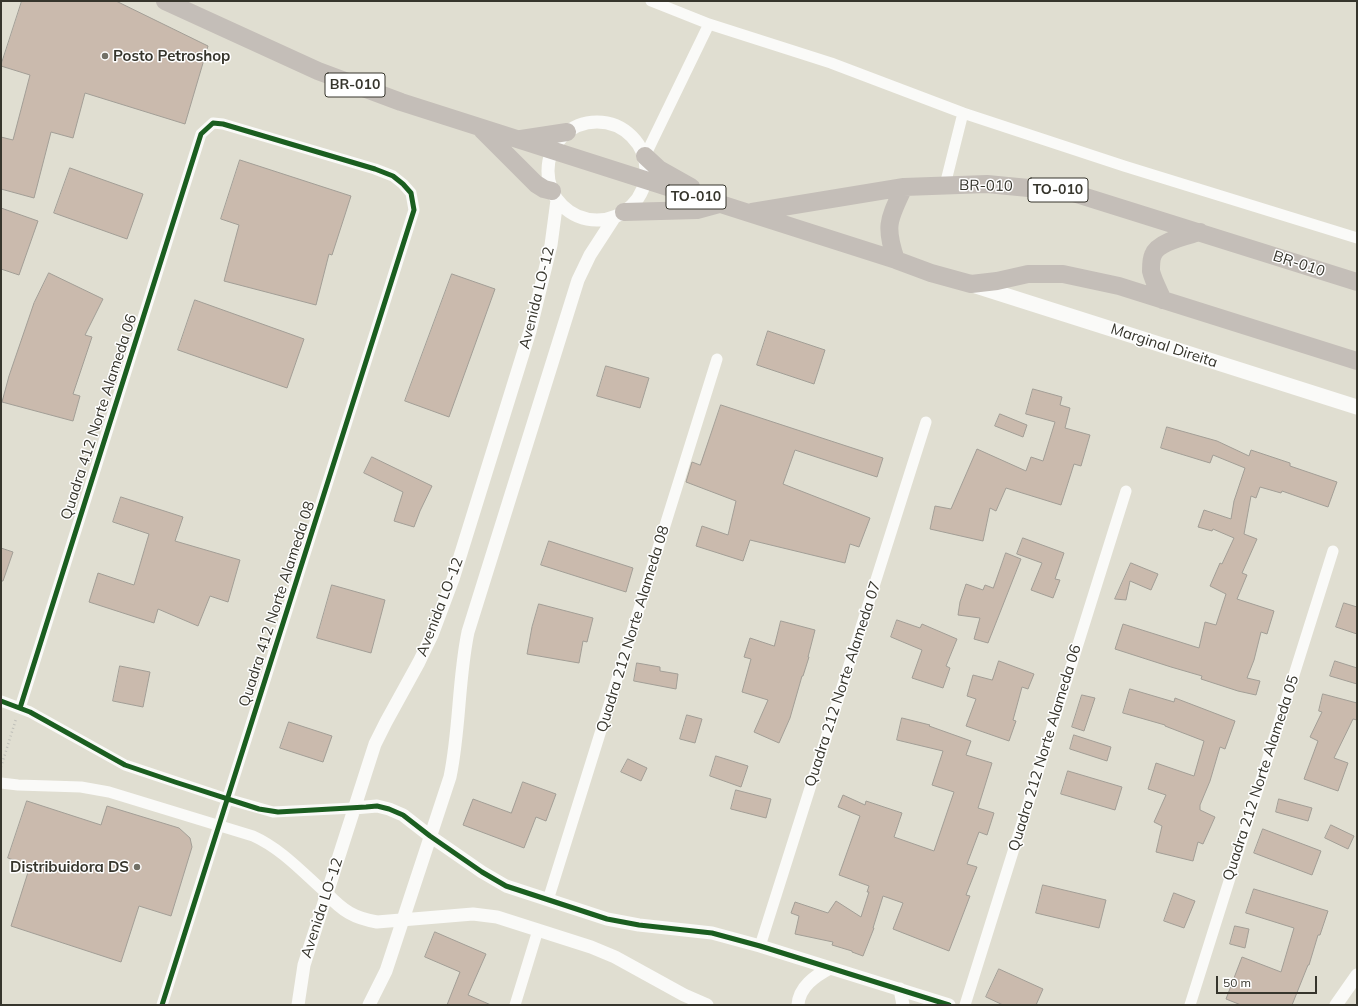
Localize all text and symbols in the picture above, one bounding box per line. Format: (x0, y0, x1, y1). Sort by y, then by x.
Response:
place label: Posto Petroshop (113, 47, 230, 65)
marker: Posto Petroshop (100, 51, 110, 61)
road number: BR-010 (325, 73, 385, 97)
street label: BR-010 (959, 177, 1013, 195)
road number: TO-010 (1028, 178, 1088, 202)
road number: TO-010 (666, 185, 726, 209)
street label: Avenida LO-12 (516, 245, 558, 351)
street label: BR-010 (1271, 247, 1327, 281)
street label: Quadra 412 Norte Alameda 06 (57, 312, 141, 522)
street label: Marginal Direita (1108, 320, 1220, 372)
street label: Quadra 412 Norte Alameda 08 (235, 499, 319, 709)
street label: Quadra 212 Norte Alameda 08 (593, 524, 673, 734)
street label: Avenida LO-12 (413, 555, 467, 659)
street label: Quadra 212 Norte Alameda 07 (801, 579, 885, 789)
street label: Quadra 212 Norte Alameda 06 (1005, 643, 1085, 853)
street label: Quadra 212 Norte Alameda 05 (1219, 673, 1303, 883)
street label: Avenida LO-12 (297, 856, 347, 960)
place label: Distribuidora DS (10, 858, 129, 876)
marker: Distribuidora DS (132, 862, 142, 872)
scale bar (1218, 968, 1319, 994)
text: 50 m (1223, 975, 1251, 990)

